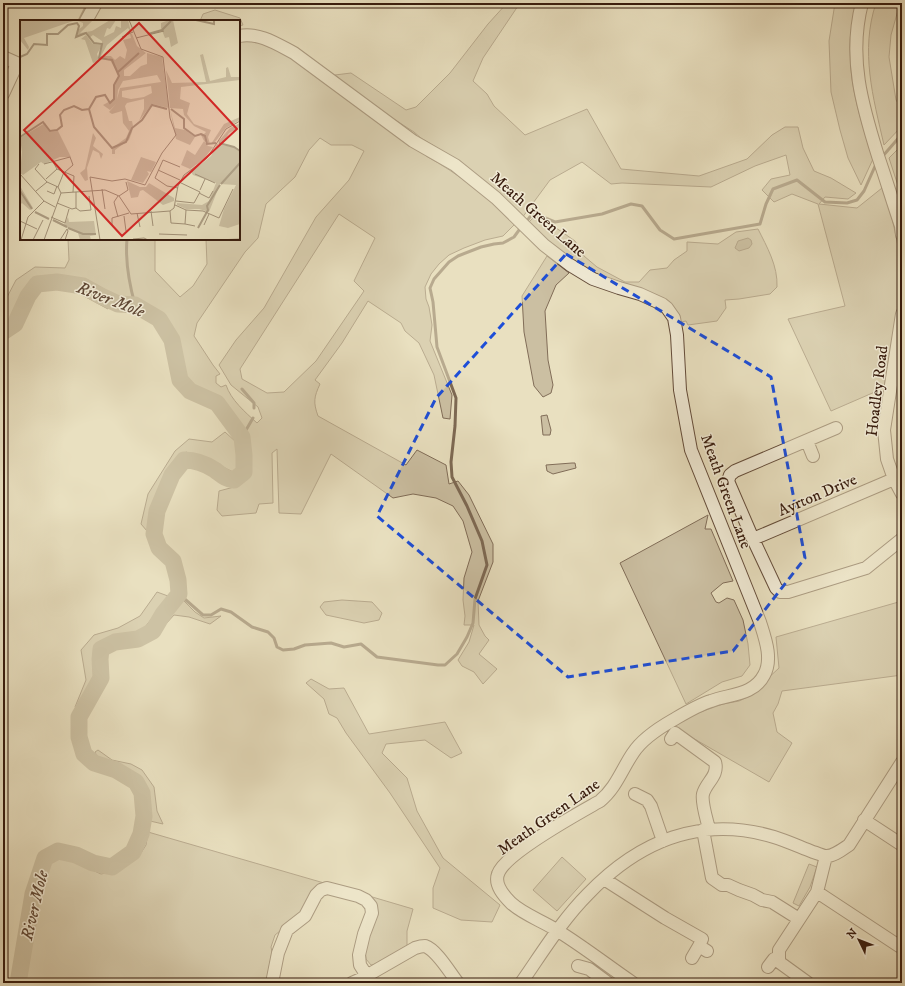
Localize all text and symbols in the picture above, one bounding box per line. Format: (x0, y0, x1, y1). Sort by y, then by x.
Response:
inset map (20, 20, 240, 240)
street label: Meath Green Lane (486, 168, 591, 262)
water label: River Mole (73, 277, 149, 323)
street label: Hoadley Road (862, 345, 892, 438)
street label: Meath Green Lane (696, 431, 756, 552)
street label: Ayrton Drive (775, 469, 860, 520)
street label: Meath Green Lane (494, 774, 604, 859)
water label: River Mole (16, 867, 54, 943)
north arrow (839, 920, 879, 960)
text: N (844, 926, 861, 942)

